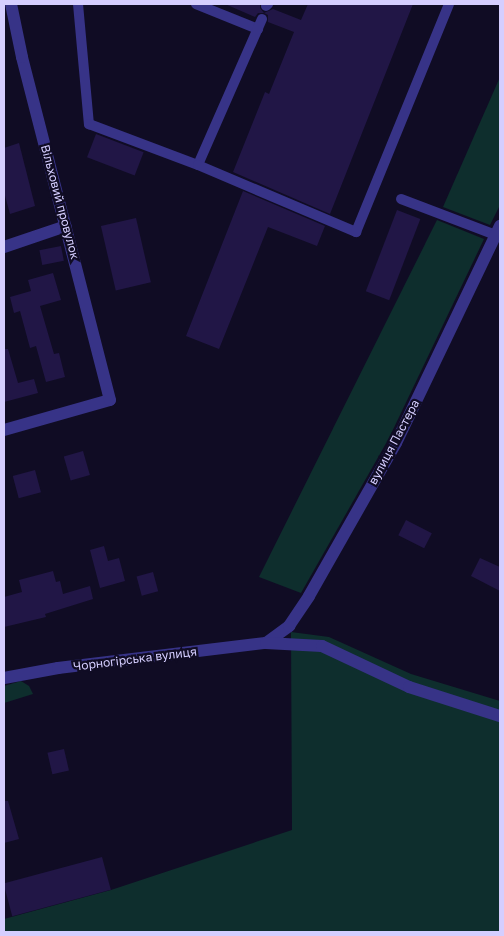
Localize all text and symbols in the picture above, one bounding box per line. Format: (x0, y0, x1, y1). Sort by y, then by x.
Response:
street label: Вільховий провулок (38, 143, 82, 261)
street label: вулиця Пастера (366, 397, 422, 487)
street label: Чорногірська вулиця (72, 644, 198, 674)

